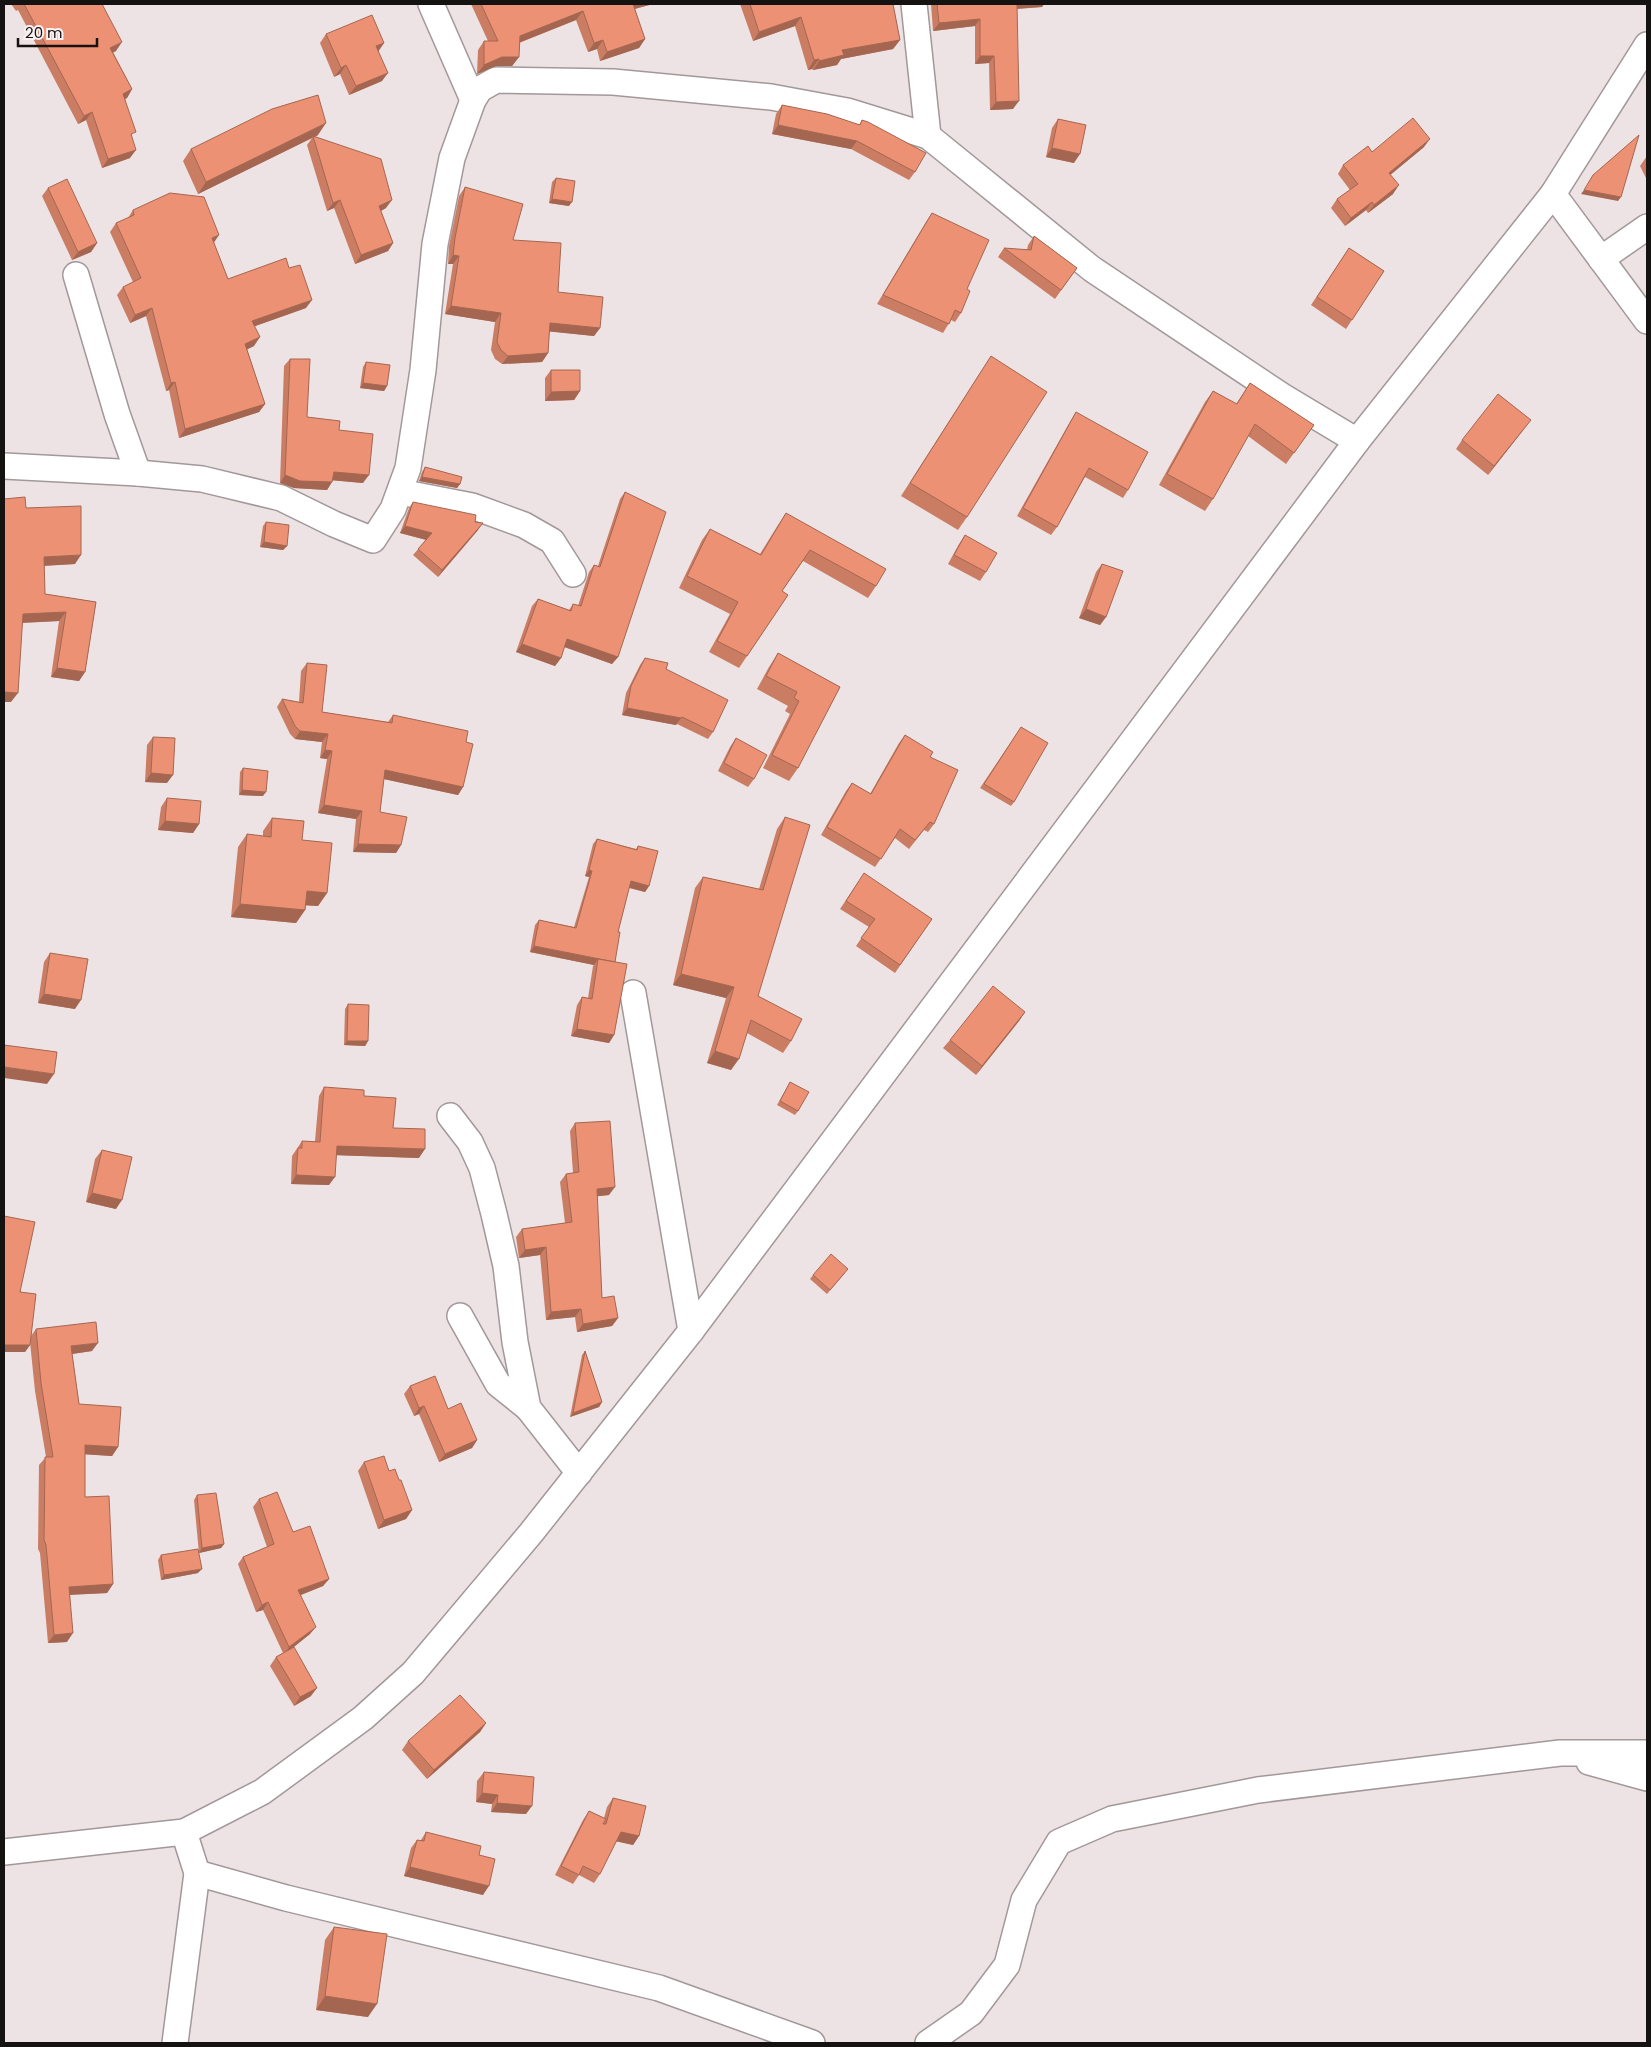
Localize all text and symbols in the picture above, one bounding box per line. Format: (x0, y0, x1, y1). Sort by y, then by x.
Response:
scale bar (18, 15, 96, 47)
text: 20 m (25, 22, 63, 43)

